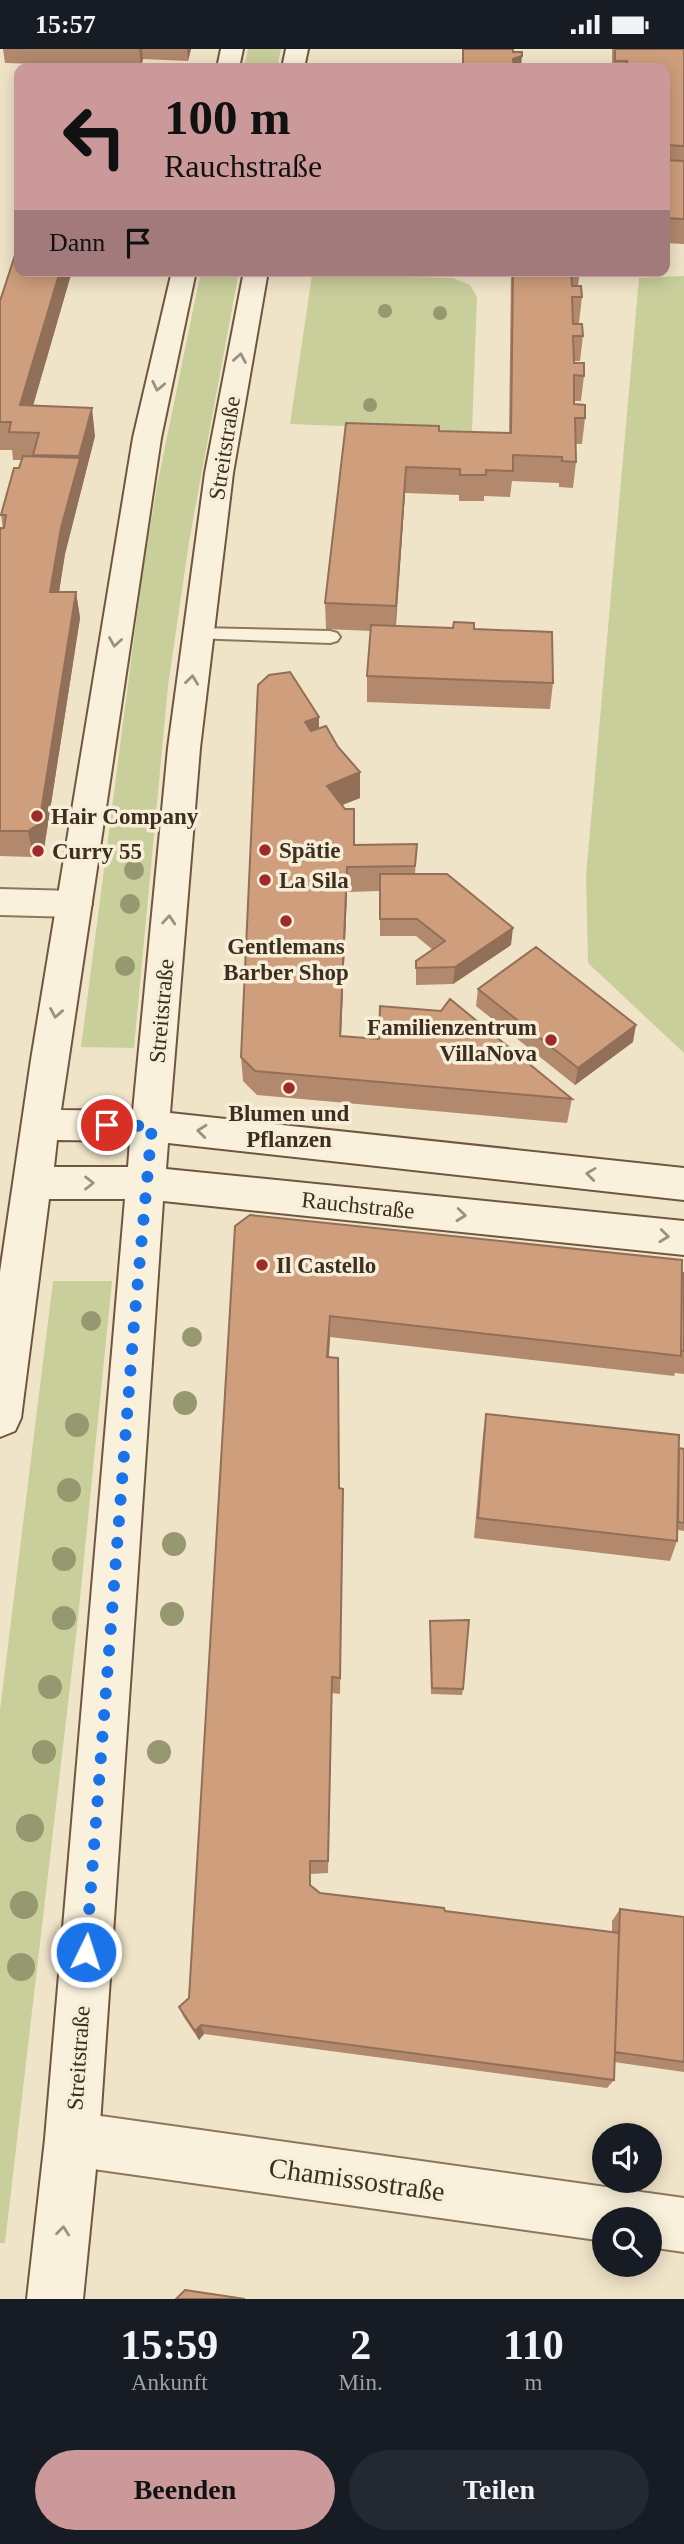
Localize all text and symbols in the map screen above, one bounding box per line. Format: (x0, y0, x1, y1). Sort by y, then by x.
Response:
text: 15:57 (35, 10, 96, 39)
text: 100 m (164, 90, 291, 145)
icon: left (49, 91, 140, 182)
text: Rauchstraße (164, 148, 322, 184)
icon: arrive (119, 224, 157, 262)
text: Dann (49, 228, 105, 257)
one-way arrow (232, 352, 247, 364)
one-way arrow (152, 380, 167, 392)
street label: Streitstraße (204, 394, 245, 502)
one-way arrow (108, 636, 123, 648)
one-way arrow (185, 674, 200, 686)
place label: Hair Company (51, 804, 199, 829)
marker: Hair Company (29, 808, 45, 824)
place label: Spätie (279, 838, 340, 863)
place label: Curry 55 (52, 839, 142, 864)
marker: Spätie (257, 842, 273, 858)
marker: Curry 55 (30, 843, 46, 859)
place label: La Sila (279, 868, 349, 893)
marker: La Sila (257, 872, 273, 888)
marker: Gentlemans Barber Shop (278, 913, 294, 929)
one-way arrow (161, 914, 176, 925)
place label: Gentlemans Barber Shop (223, 934, 349, 985)
street label: Streitstraße (144, 958, 179, 1064)
one-way arrow (50, 1007, 65, 1019)
place label: Familienzentrum VillaNova (367, 1015, 537, 1066)
marker: Familienzentrum VillaNova (543, 1032, 559, 1048)
marker: Blumen und Pflanzen (281, 1080, 297, 1096)
pin (77, 1095, 137, 1155)
place label: Blumen und Pflanzen (229, 1101, 350, 1152)
icon: arrive (88, 1106, 126, 1144)
one-way arrow (197, 1124, 208, 1139)
one-way arrow (585, 1167, 597, 1182)
one-way arrow (84, 1175, 94, 1191)
street label: Rauchstraße (300, 1187, 416, 1224)
one-way arrow (456, 1207, 467, 1222)
one-way arrow (658, 1228, 669, 1243)
place label: Il Castello (276, 1253, 376, 1278)
marker: Il Castello (254, 1257, 270, 1273)
position arrow (49, 1915, 123, 1989)
street label: Streitstraße (62, 2005, 95, 2111)
map controls (592, 2123, 662, 2277)
button: sound (592, 2123, 662, 2193)
street label: Chamissostraße (267, 2152, 447, 2207)
button: search (592, 2207, 662, 2277)
one-way arrow (55, 2225, 70, 2237)
text: 15:59 (120, 2322, 218, 2368)
text: 2 (350, 2322, 371, 2368)
text: 110 (503, 2322, 564, 2368)
text: Ankunft (131, 2370, 208, 2395)
text: Min. (339, 2370, 383, 2395)
text: m (524, 2370, 542, 2395)
button: Beenden (35, 2450, 335, 2530)
button: Teilen (349, 2450, 649, 2530)

